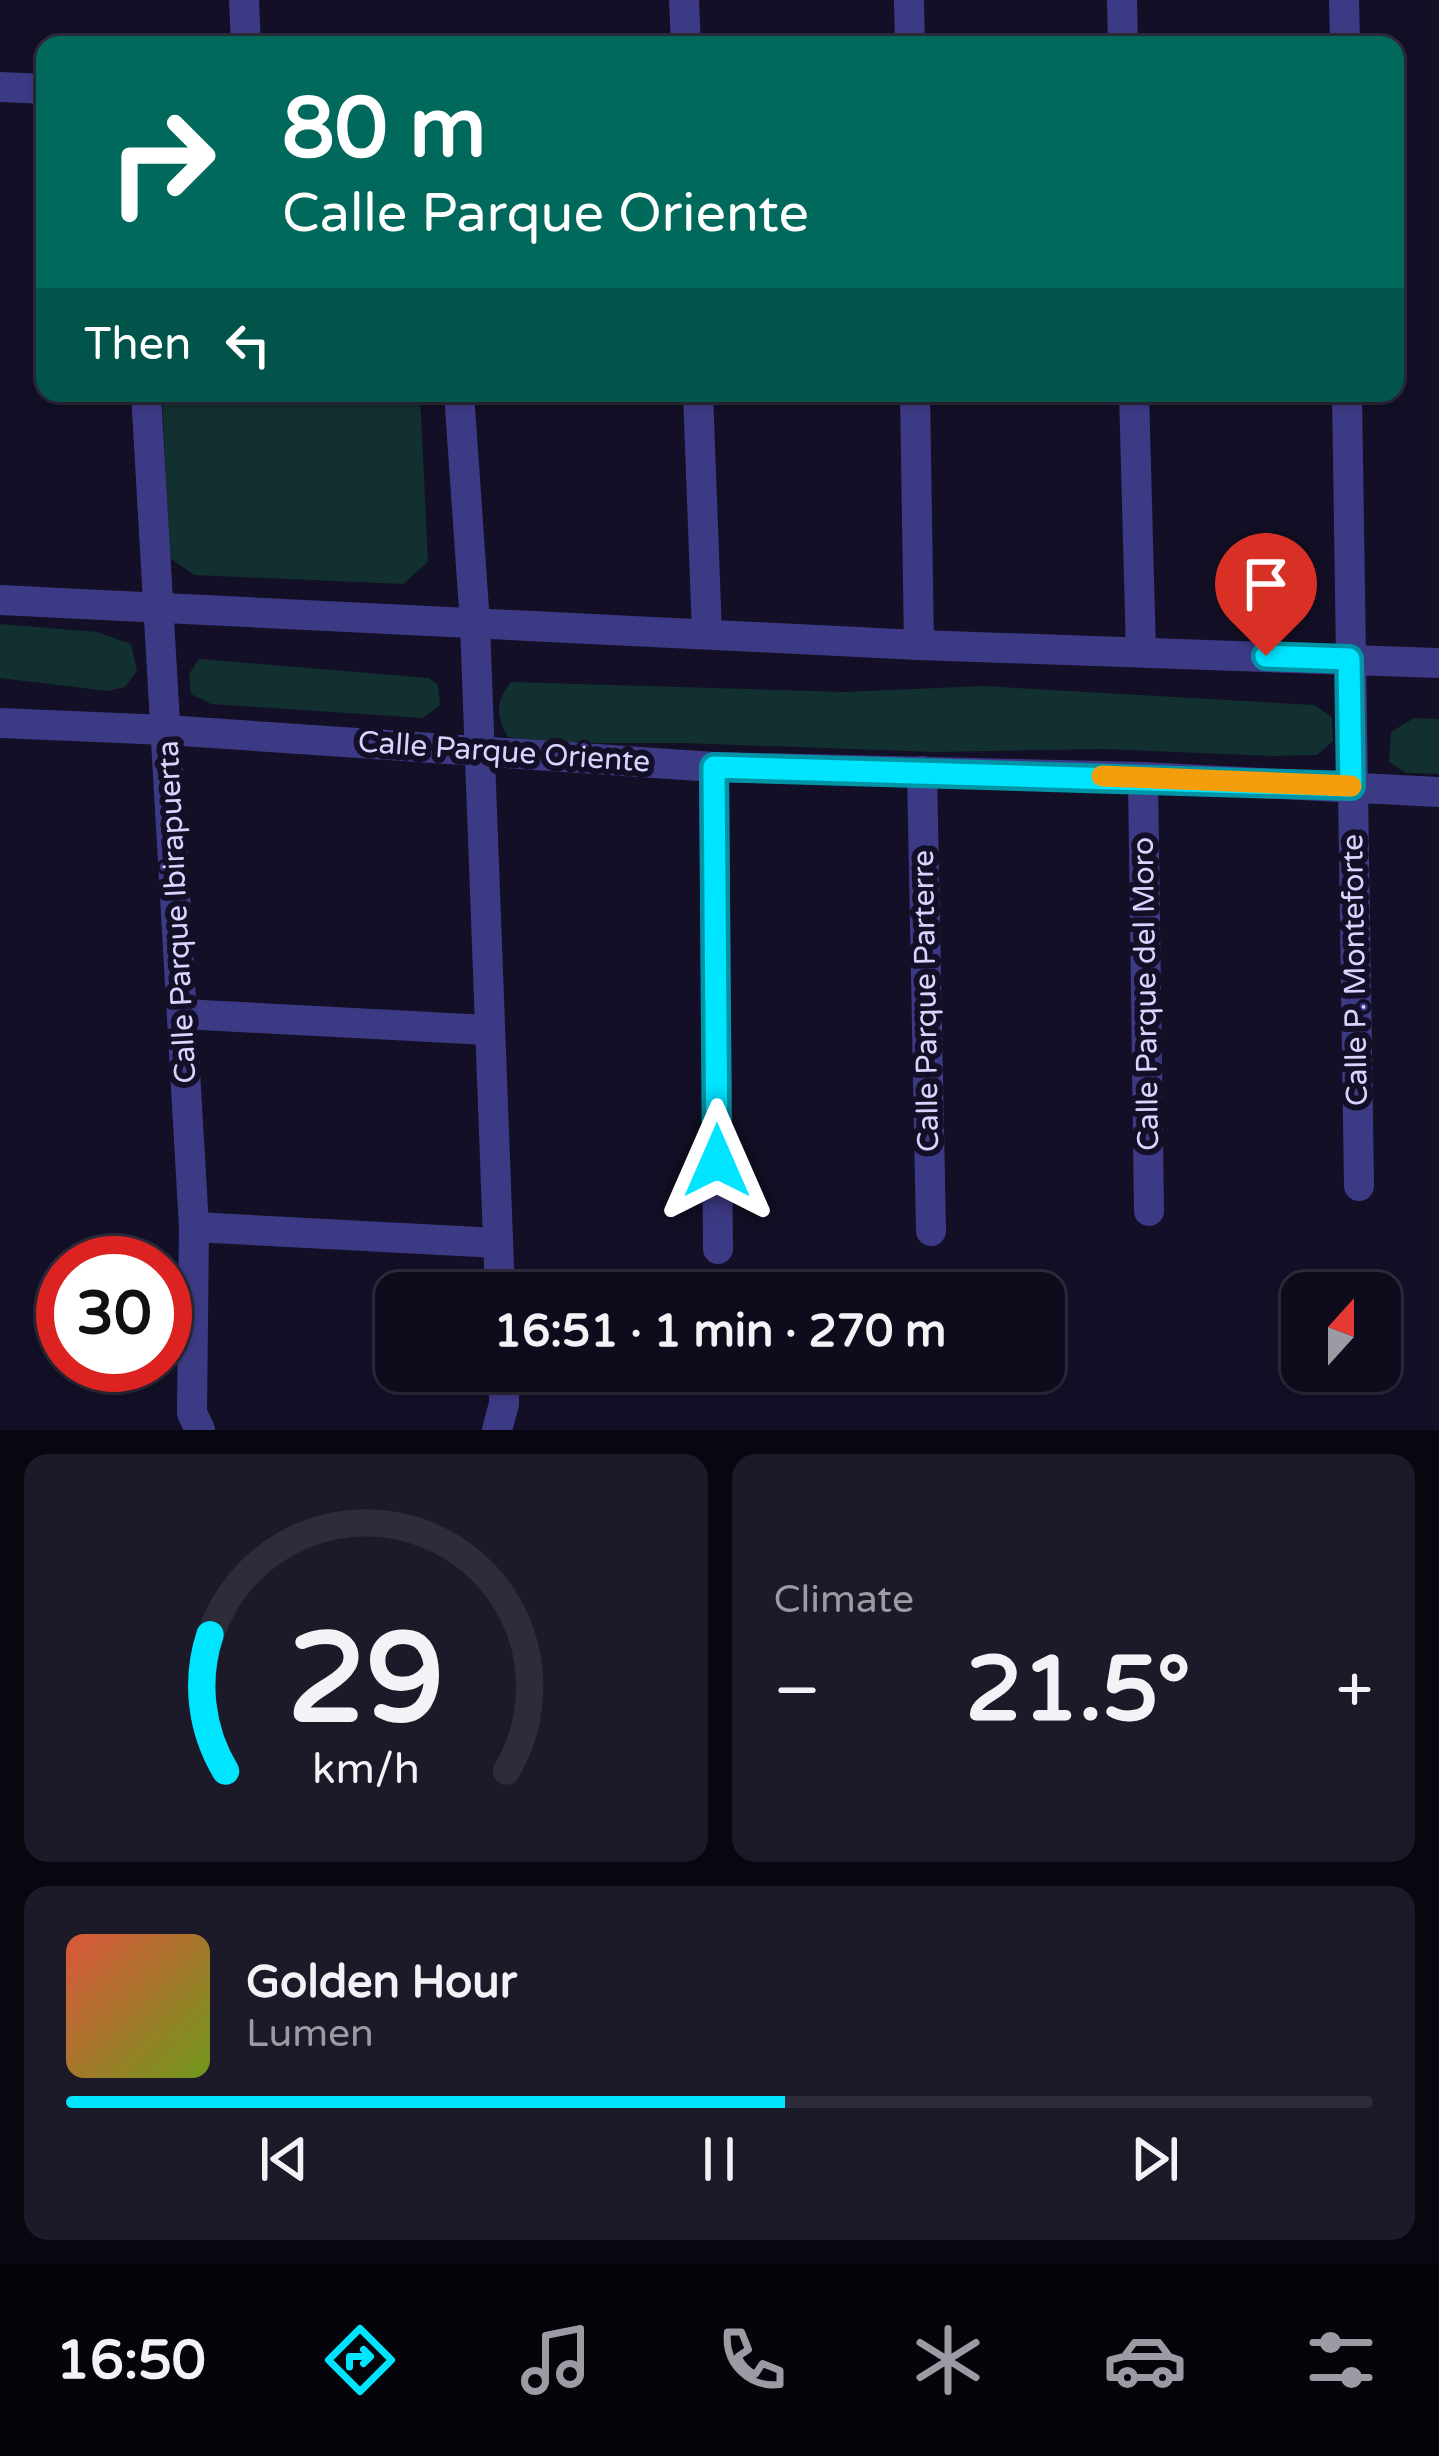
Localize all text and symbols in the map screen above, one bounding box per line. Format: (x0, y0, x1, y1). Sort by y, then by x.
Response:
text: 80 m (282, 79, 486, 180)
icon: right (84, 84, 240, 240)
text: Calle Parque Oriente (282, 181, 809, 246)
icon: left (215, 312, 281, 378)
text: Then (84, 318, 191, 372)
pin (1215, 533, 1317, 656)
icon: arrive (1233, 551, 1299, 617)
street label: Calle Parque Oriente (357, 723, 651, 781)
street label: Calle Parque Ibirapuerta (150, 739, 204, 1085)
street label: Calle P. Monteforte (1334, 834, 1376, 1106)
street label: Calle Parque del Moro (1125, 837, 1167, 1151)
street label: Calle Parque Parterre (905, 850, 947, 1152)
position arrow (654, 1098, 780, 1224)
speed limit sign: 30 (36, 1236, 192, 1392)
north arrow (1281, 1272, 1401, 1392)
map controls (1281, 1272, 1401, 1392)
text: 16:51 · 1 min · 270 m (494, 1305, 946, 1359)
text: Climate (774, 1576, 914, 1623)
text: 29 (287, 1605, 444, 1756)
text: 21.5° (966, 1636, 1191, 1745)
text: − (774, 1651, 821, 1731)
text: + (1336, 1651, 1373, 1731)
text: km/h (312, 1744, 420, 1795)
text: Golden Hour (246, 1956, 517, 2010)
text: Lumen (246, 2010, 374, 2057)
icon: previous (251, 2126, 317, 2192)
icon: pause (686, 2126, 752, 2192)
icon: next (1122, 2126, 1188, 2192)
icon: directions (318, 2318, 402, 2402)
icon: music (514, 2318, 598, 2402)
icon: phone (710, 2318, 794, 2402)
icon: climate (906, 2318, 990, 2402)
icon: car (1103, 2318, 1187, 2402)
icon: filters (1299, 2318, 1383, 2402)
text: 16:50 (56, 2328, 206, 2393)

